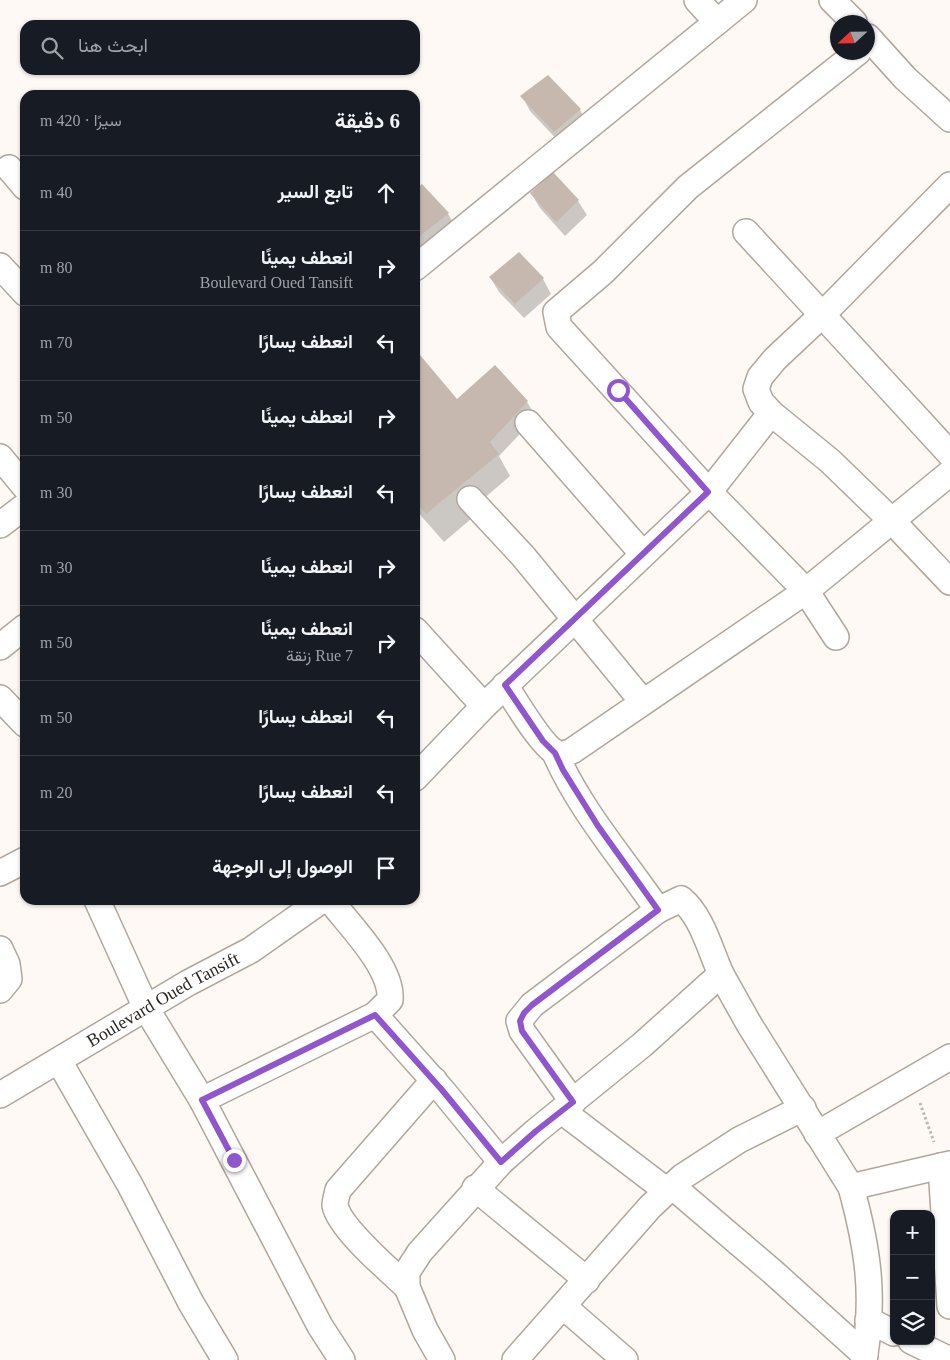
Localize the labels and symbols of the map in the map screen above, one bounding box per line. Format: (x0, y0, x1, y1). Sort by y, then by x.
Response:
north arrow (830, 15, 875, 60)
route start (607, 379, 630, 402)
street label: Boulevard Oued Tansift (83, 948, 243, 1051)
route end (223, 1149, 246, 1172)

